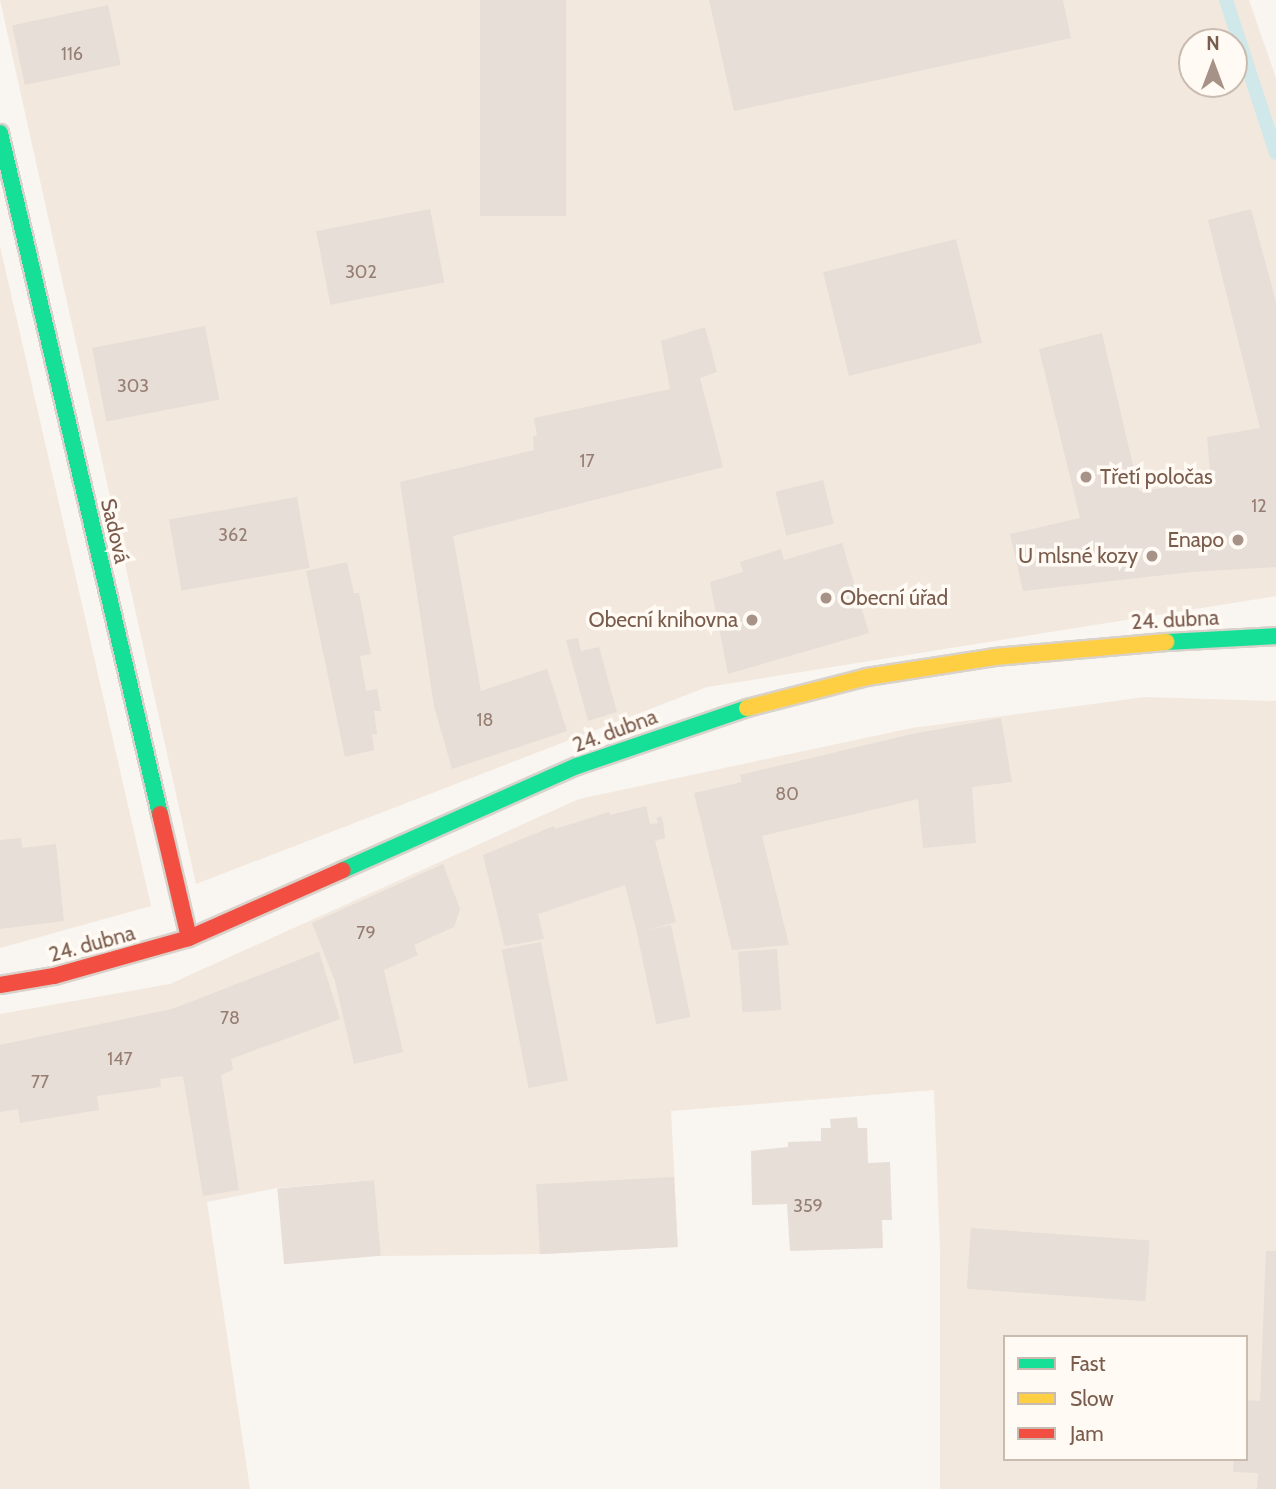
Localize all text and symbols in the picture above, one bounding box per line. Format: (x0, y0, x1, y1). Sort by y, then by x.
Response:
north arrow (1178, 28, 1248, 98)
text: N (1206, 32, 1220, 55)
house number: 116 (61, 43, 83, 65)
house number: 302 (345, 261, 377, 283)
house number: 303 (117, 375, 149, 397)
house number: 17 (580, 450, 594, 472)
place label: Třetí poločas (1100, 464, 1213, 490)
marker: Třetí poločas (1078, 469, 1094, 485)
house number: 12 (1251, 495, 1267, 517)
street label: Sadová (95, 496, 135, 566)
house number: 362 (218, 524, 248, 546)
place label: Enapo (1167, 527, 1224, 553)
marker: Enapo (1230, 532, 1246, 548)
place label: U mlsné kozy (1018, 543, 1138, 569)
marker: U mlsné kozy (1144, 548, 1160, 564)
place label: Obecní úřad (840, 585, 948, 611)
marker: Obecní úřad (818, 590, 834, 606)
street label: 24. dubna (1130, 605, 1220, 635)
place label: Obecní knihovna (589, 607, 738, 633)
marker: Obecní knihovna (744, 612, 760, 628)
street label: 24. dubna (569, 704, 661, 758)
house number: 18 (477, 709, 493, 731)
house number: 80 (775, 783, 799, 805)
street label: 24. dubna (46, 920, 138, 968)
house number: 79 (356, 922, 376, 944)
house number: 78 (220, 1007, 240, 1029)
house number: 147 (107, 1048, 133, 1070)
house number: 77 (31, 1071, 49, 1093)
house number: 359 (793, 1195, 823, 1217)
legend (1003, 1335, 1248, 1461)
text: Fast (1070, 1351, 1106, 1376)
text: Slow (1070, 1386, 1114, 1411)
text: Jam (1070, 1421, 1104, 1446)

